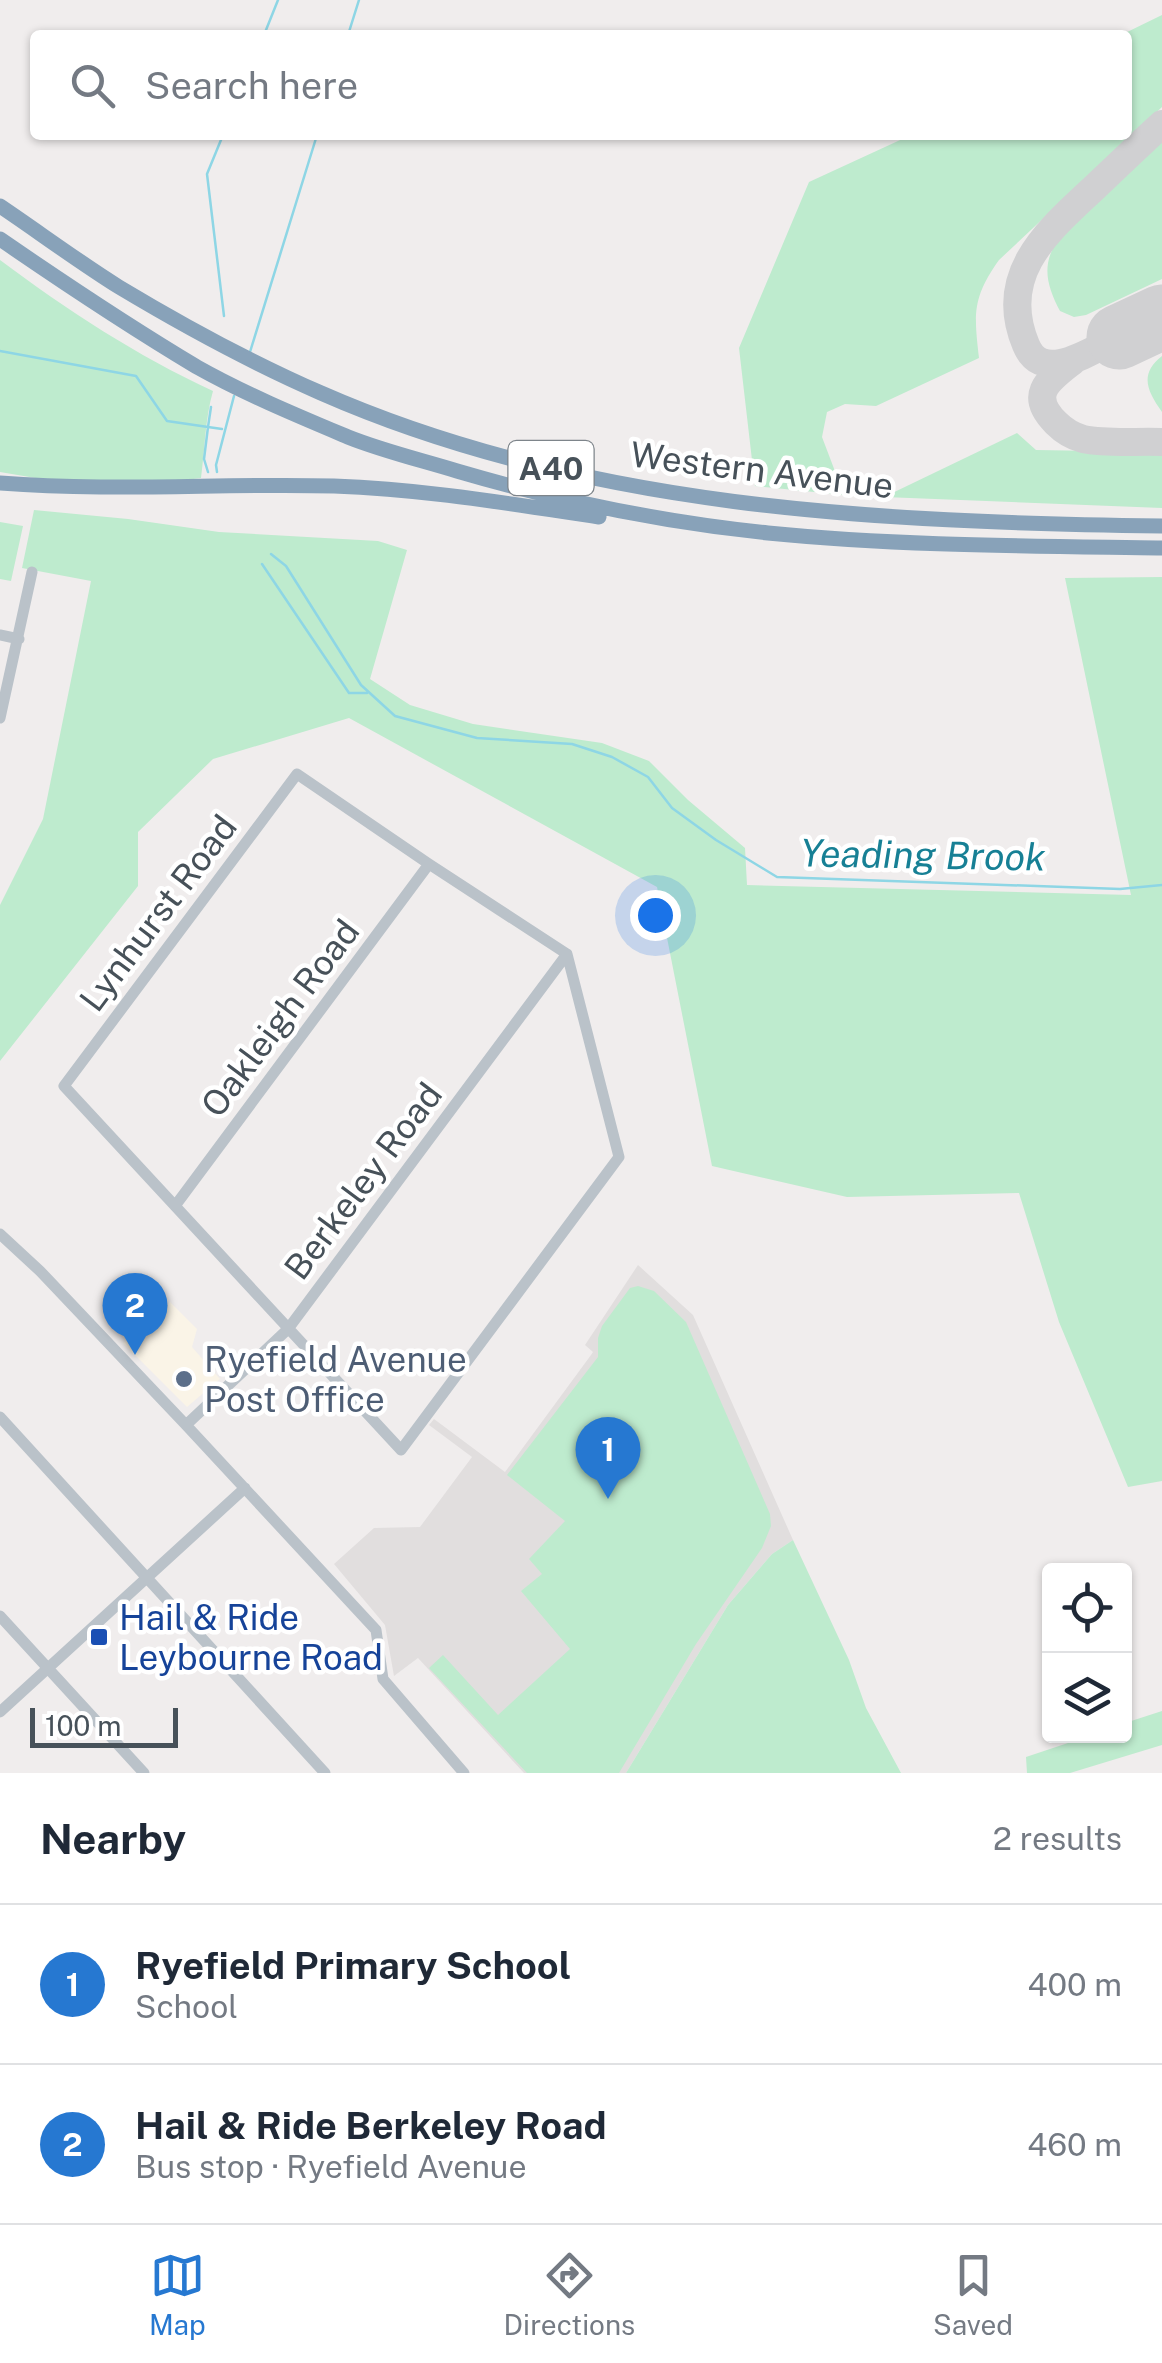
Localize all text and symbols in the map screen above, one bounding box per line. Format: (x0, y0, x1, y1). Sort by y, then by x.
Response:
search box (30, 30, 1132, 140)
icon: search (65, 58, 120, 113)
text: Search here (145, 63, 358, 108)
street label: Western Avenue (628, 434, 896, 506)
road number: A40 (508, 441, 594, 495)
street label: Lynhurst Road (71, 807, 245, 1019)
water label: Yeading Brook (800, 830, 1046, 880)
your location (630, 890, 681, 941)
street label: Oakleigh Road (193, 911, 367, 1125)
street label: Berkeley Road (276, 1075, 450, 1287)
pin: 2 (102, 1272, 168, 1355)
place label: Ryefield Avenue Post Office (204, 1339, 467, 1420)
marker: Ryefield Avenue Post Office (173, 1368, 195, 1390)
pin: 1 (576, 1416, 640, 1499)
map controls (1042, 1563, 1132, 1743)
button: locate (1042, 1563, 1132, 1653)
place label: Hail & Ride Leybourne Road (119, 1597, 383, 1678)
marker: Hail & Ride Leybourne Road (88, 1626, 110, 1648)
button: layers (1042, 1653, 1132, 1743)
scale bar (30, 1703, 178, 1748)
text: 100 m (45, 1709, 122, 1742)
text: Nearby (40, 1814, 186, 1863)
text: 2 results (993, 1820, 1122, 1857)
text: Ryefield Primary School (135, 1943, 571, 1988)
text: 1 (66, 1966, 79, 2003)
text: 400 m (1027, 1966, 1122, 2003)
text: School (135, 1988, 238, 2025)
text: Hail & Ride Berkeley Road (135, 2103, 607, 2148)
text: 2 (62, 2126, 83, 2163)
text: 460 m (1027, 2126, 1122, 2163)
text: Bus stop · Ryefield Avenue (135, 2148, 527, 2185)
tab: Map (149, 2248, 206, 2341)
tab: Directions (504, 2248, 635, 2341)
tab: Saved (933, 2248, 1013, 2341)

